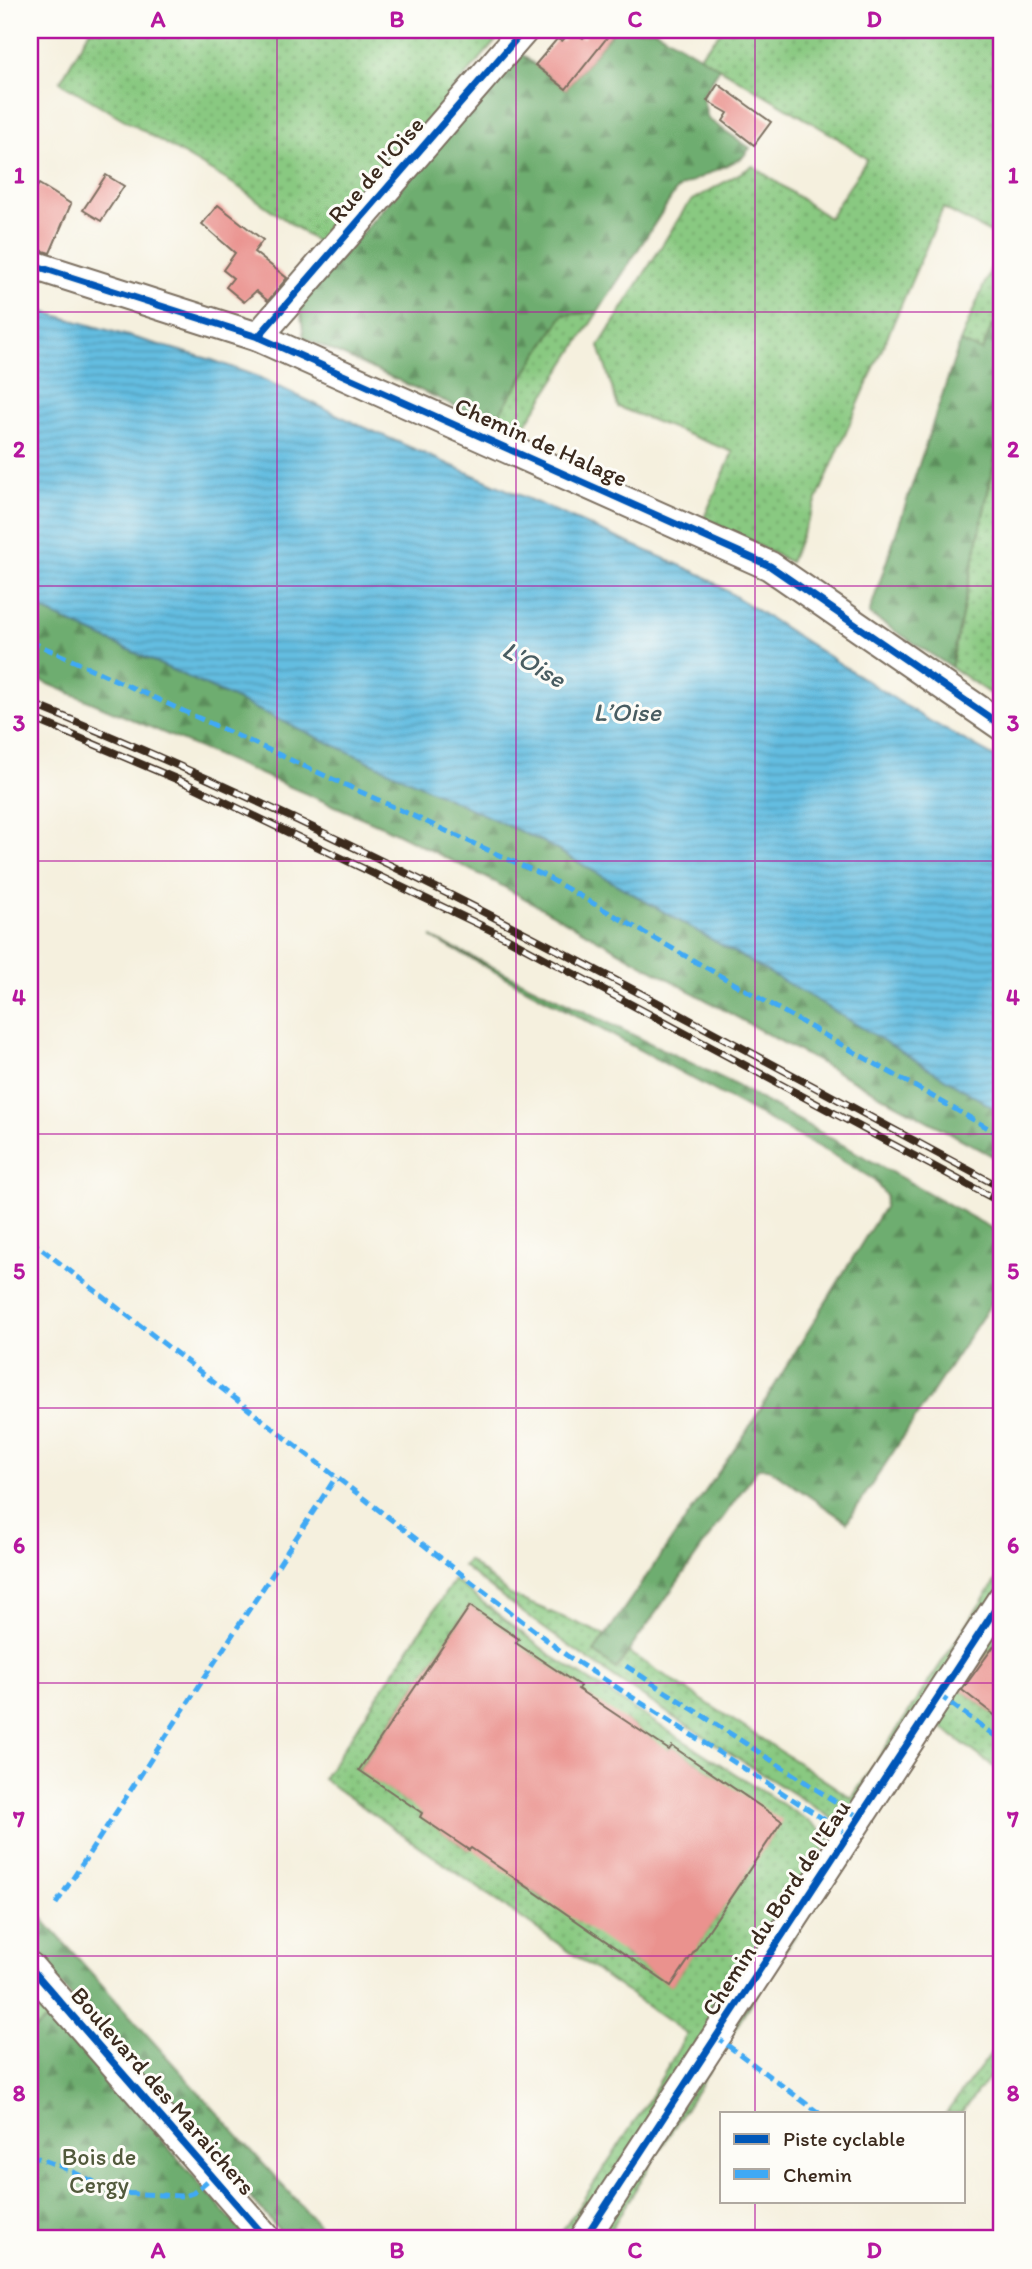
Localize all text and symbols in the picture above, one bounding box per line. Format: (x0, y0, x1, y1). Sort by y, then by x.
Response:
text: A (150, 5, 166, 33)
text: B (390, 5, 405, 33)
text: C (628, 5, 643, 33)
text: D (866, 5, 882, 33)
street label: Rue de l'Oise (321, 110, 430, 229)
text: 1 (14, 161, 25, 189)
text: 1 (1008, 161, 1019, 189)
street label: Chemin de Halage (450, 390, 632, 493)
text: 2 (13, 435, 26, 463)
text: 2 (1007, 435, 1020, 463)
water label: L'Oise (497, 633, 573, 696)
water label: L’Oise (593, 696, 662, 728)
text: 3 (13, 709, 26, 737)
text: 3 (1007, 709, 1020, 737)
text: 4 (12, 983, 26, 1011)
text: 4 (1006, 983, 1020, 1011)
text: 5 (13, 1257, 25, 1285)
text: 5 (1007, 1257, 1019, 1285)
text: 6 (13, 1531, 25, 1559)
text: 6 (1007, 1531, 1019, 1559)
street label: Chemin du Bord de l'Eau (695, 1794, 856, 2021)
text: 7 (12, 1805, 25, 1833)
text: 7 (1006, 1805, 1019, 1833)
street label: Boulevard des Maraichers (65, 1981, 262, 2201)
text: 8 (13, 2079, 26, 2107)
text: 8 (1007, 2079, 1020, 2107)
legend (720, 2112, 965, 2202)
text: Piste cyclable (783, 2126, 905, 2151)
park label: Bois de Cergy (62, 2142, 136, 2199)
text: Chemin (783, 2162, 852, 2187)
text: A (150, 2236, 166, 2264)
text: B (390, 2236, 405, 2264)
text: C (628, 2236, 643, 2264)
text: D (866, 2236, 882, 2264)

